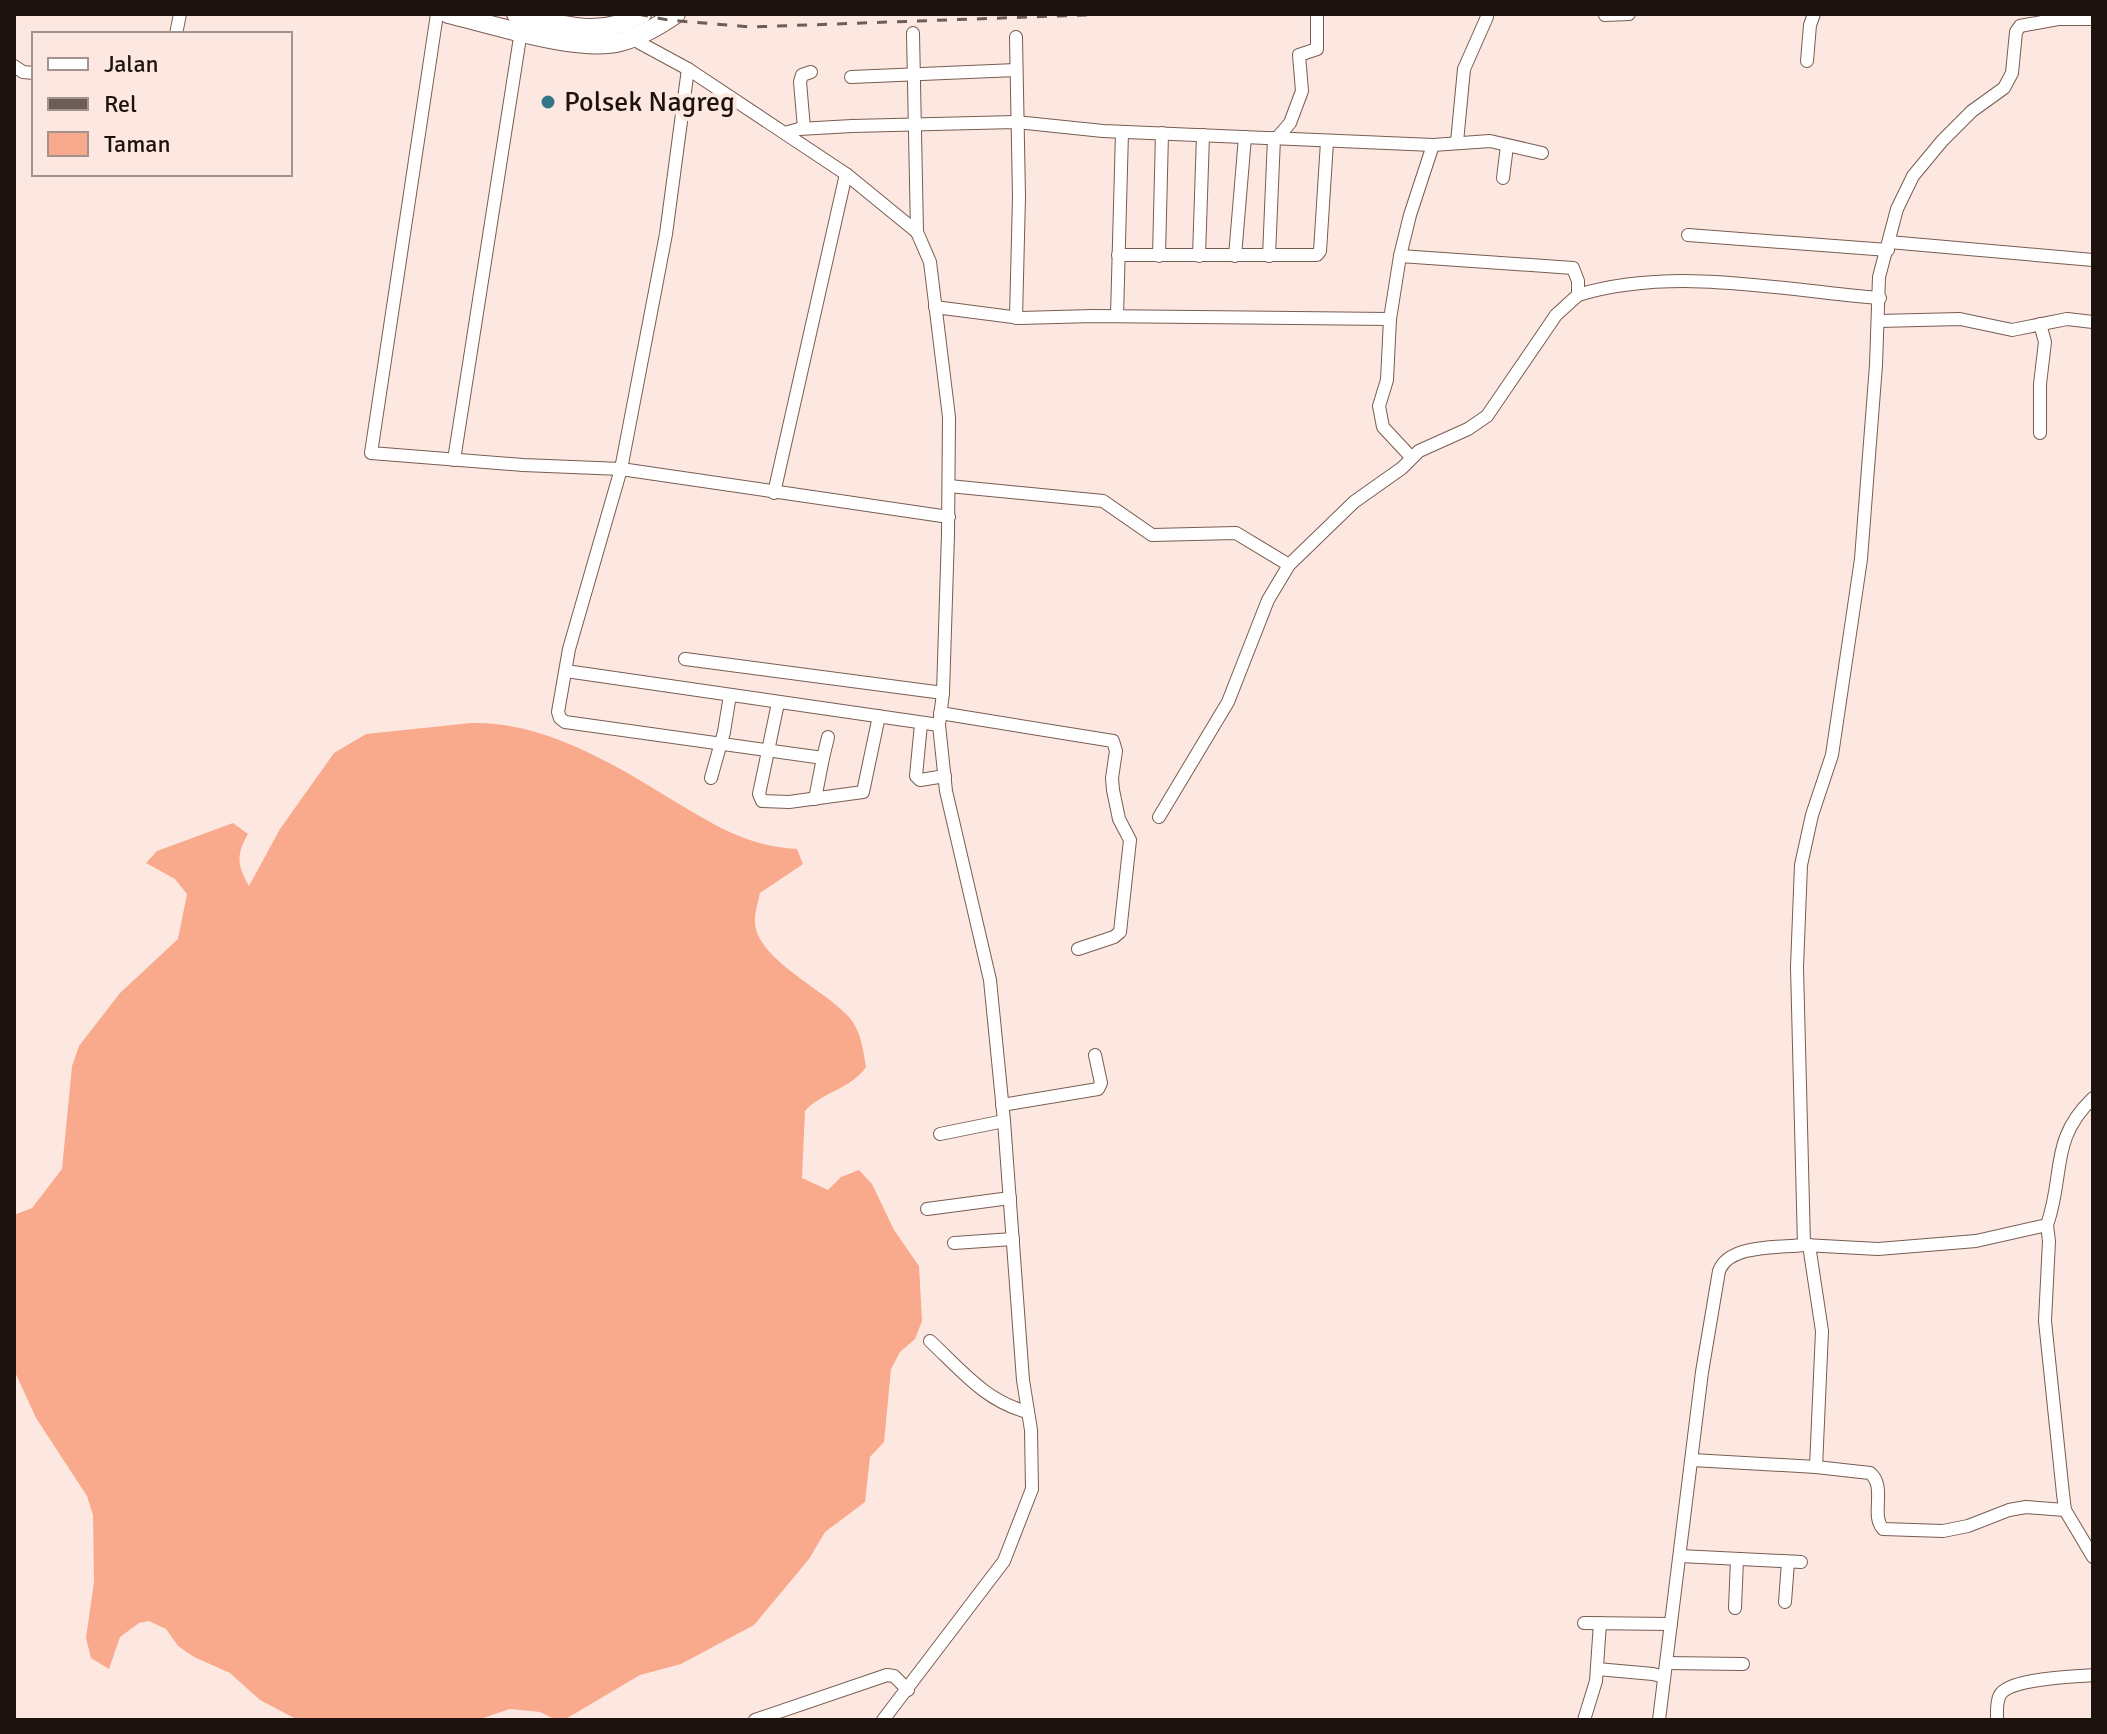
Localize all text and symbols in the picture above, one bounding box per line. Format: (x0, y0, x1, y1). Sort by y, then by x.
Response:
legend (32, 32, 292, 176)
text: Jalan (104, 49, 159, 79)
place label: Polsek Nagreg (564, 85, 735, 119)
text: Rel (104, 89, 137, 119)
marker: Polsek Nagreg (539, 93, 557, 111)
text: Taman (104, 129, 171, 159)

